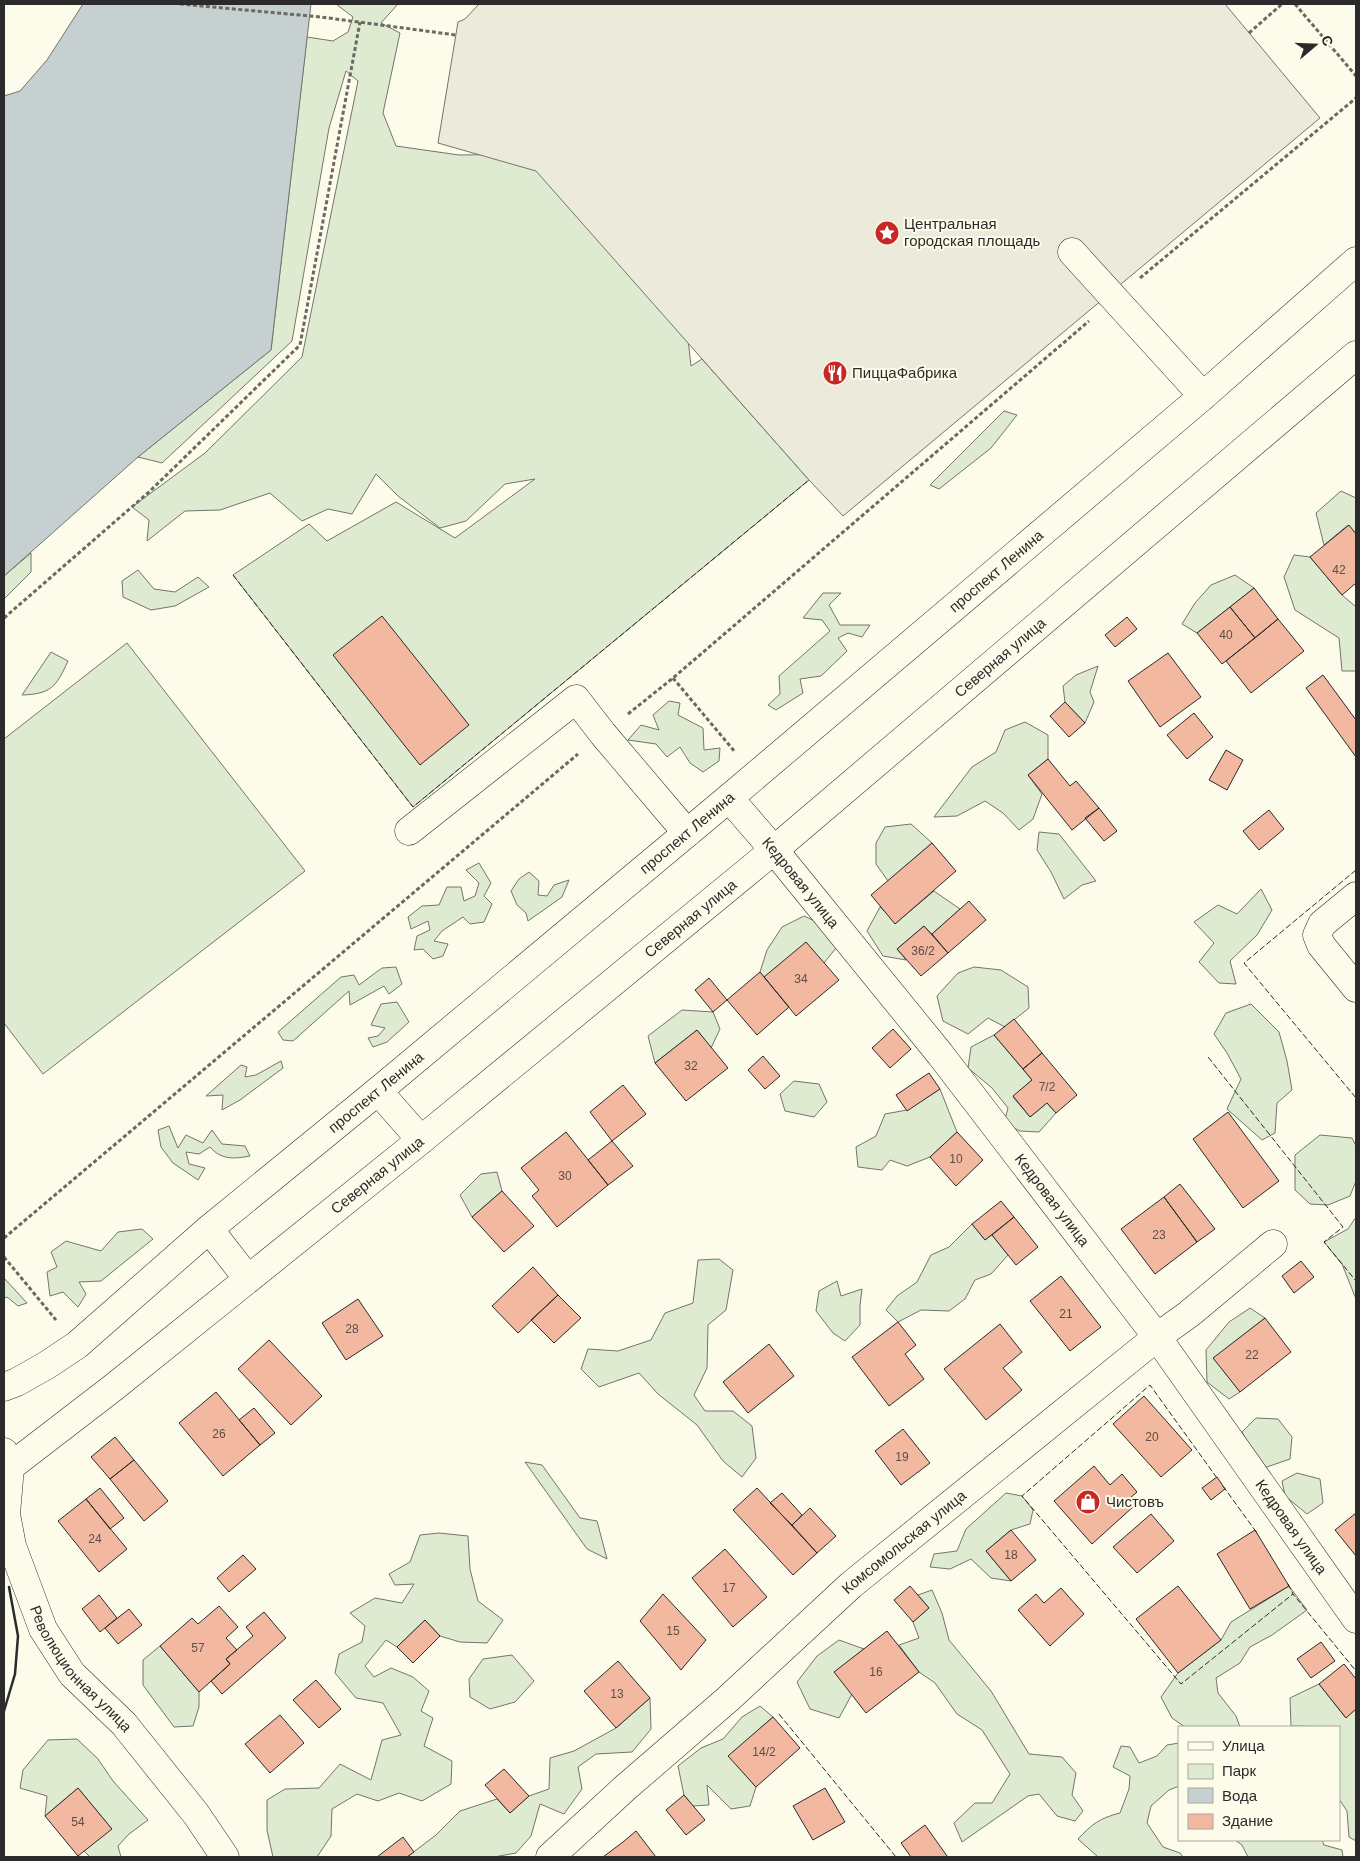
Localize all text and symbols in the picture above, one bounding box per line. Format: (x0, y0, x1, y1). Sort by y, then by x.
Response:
north arrow (1290, 20, 1340, 70)
text: С (1318, 33, 1337, 48)
place label: Центральная городская площадь (904, 215, 1040, 249)
place icon: Центральная городская площадь (874, 220, 900, 246)
restaurant icon: ПиццаФабрика (822, 360, 848, 386)
place label: ПиццаФабрика (852, 364, 958, 381)
street label: проспект Ленина (945, 526, 1047, 616)
house number: 42 (1332, 563, 1346, 577)
street label: Северная улица (951, 613, 1049, 701)
house number: 40 (1219, 628, 1233, 642)
street label: проспект Ленина (636, 788, 738, 877)
street label: Кедровая улица (759, 834, 843, 932)
street label: Северная улица (641, 875, 740, 961)
house number: 36/2 (911, 944, 935, 958)
house number: 34 (794, 972, 808, 986)
street label: проспект Ленина (325, 1047, 427, 1136)
house number: 32 (684, 1059, 698, 1073)
house number: 7/2 (1039, 1080, 1056, 1094)
street label: Северная улица (327, 1132, 427, 1217)
street label: Кедровая улица (1012, 1150, 1094, 1250)
house number: 10 (949, 1152, 963, 1166)
house number: 30 (558, 1169, 572, 1183)
house number: 23 (1152, 1228, 1166, 1242)
house number: 21 (1059, 1307, 1073, 1321)
house number: 28 (345, 1322, 359, 1336)
house number: 22 (1245, 1348, 1259, 1362)
house number: 26 (212, 1427, 226, 1441)
house number: 20 (1145, 1430, 1159, 1444)
house number: 19 (895, 1450, 909, 1464)
street label: Кедровая улица (1252, 1476, 1331, 1578)
street label: Комсомольская улица (838, 1486, 970, 1597)
shop icon: Чистовъ (1075, 1489, 1101, 1515)
place label: Чистовъ (1106, 1493, 1164, 1510)
house number: 24 (88, 1532, 102, 1546)
house number: 18 (1004, 1548, 1018, 1562)
house number: 17 (722, 1581, 736, 1595)
street label: Революционная улица (27, 1603, 136, 1735)
house number: 15 (666, 1624, 680, 1638)
house number: 57 (191, 1641, 205, 1655)
house number: 16 (869, 1665, 883, 1679)
house number: 13 (610, 1687, 624, 1701)
legend (1178, 1726, 1340, 1841)
text: Улица (1222, 1737, 1265, 1754)
house number: 14/2 (752, 1745, 776, 1759)
text: Парк (1222, 1762, 1256, 1779)
text: Вода (1222, 1787, 1258, 1804)
text: Здание (1222, 1812, 1273, 1829)
house number: 54 (71, 1815, 85, 1829)

